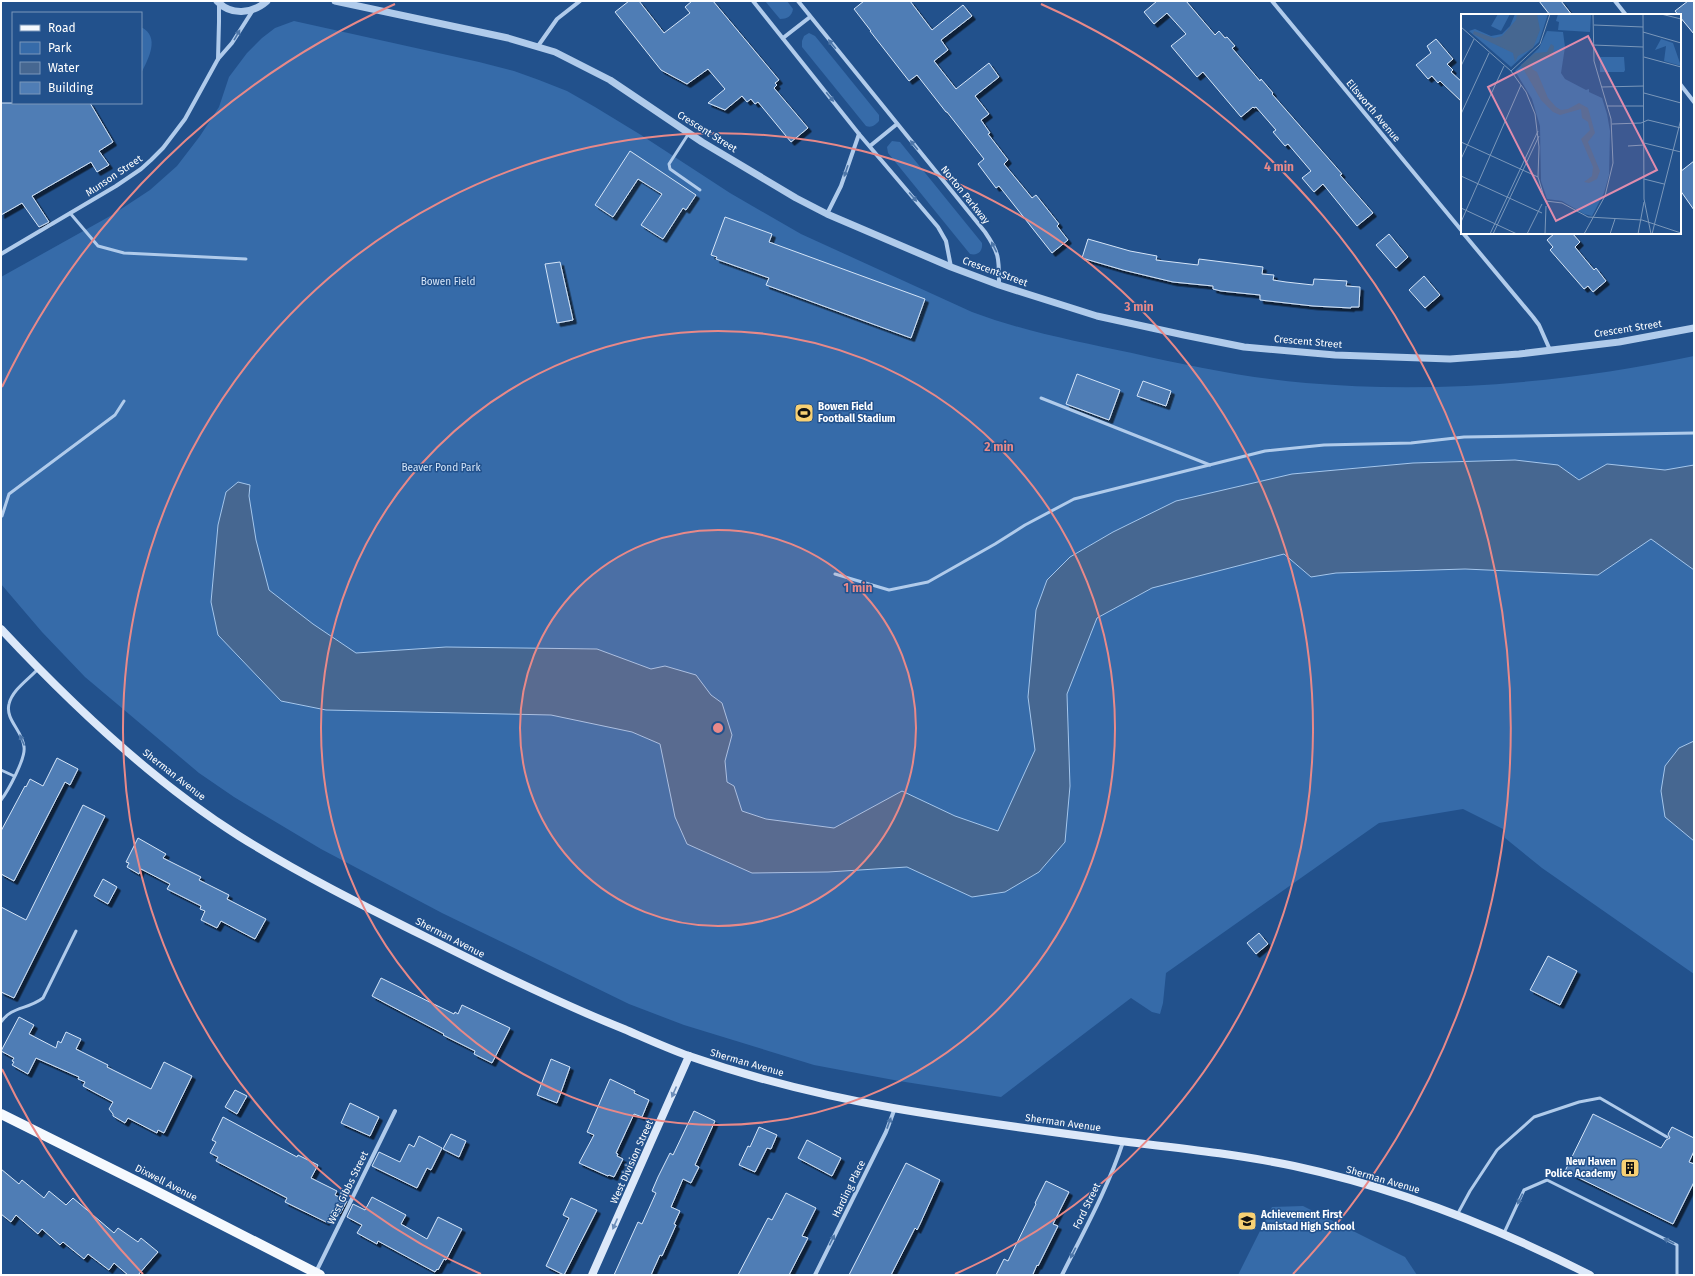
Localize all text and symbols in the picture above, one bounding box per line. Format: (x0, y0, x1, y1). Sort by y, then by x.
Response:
legend (12, 12, 142, 104)
inset map (1461, 14, 1681, 234)
text: Road (48, 21, 76, 35)
one-way arrow (233, 29, 240, 41)
one-way arrow (828, 38, 837, 49)
text: Park (48, 41, 72, 55)
text: Water (48, 61, 80, 75)
street label: Ellsworth Avenue (1343, 77, 1403, 145)
text: Building (48, 81, 94, 95)
one-way arrow (825, 92, 834, 102)
street label: Crescent Street (675, 109, 740, 155)
one-way arrow (910, 139, 918, 150)
street label: Munson Street (83, 152, 145, 199)
text: 4 min (1264, 160, 1294, 174)
street label: Norton Parkway (938, 164, 992, 227)
one-way arrow (843, 165, 849, 177)
one-way arrow (908, 192, 917, 202)
one-way arrow (991, 241, 997, 253)
street label: Crescent Street (961, 255, 1030, 289)
park label: Bowen Field (421, 276, 475, 288)
text: 3 min (1123, 300, 1154, 314)
street label: Crescent Street (1593, 318, 1663, 340)
street label: Crescent Street (1273, 333, 1343, 351)
place label: Bowen Field Football Stadium (818, 401, 896, 425)
sports icon: Bowen Field Football Stadium (793, 402, 815, 424)
text: 2 min (984, 440, 1014, 454)
park label: Beaver Pond Park (401, 462, 481, 474)
text: 1 min (844, 581, 872, 595)
centre of rings (711, 721, 725, 735)
one-way arrow (18, 733, 24, 745)
street label: Sherman Avenue (140, 747, 208, 803)
street label: Sherman Avenue (413, 915, 487, 961)
street label: Sherman Avenue (709, 1047, 785, 1079)
one-way arrow (671, 1087, 677, 1098)
street label: Sherman Avenue (1024, 1112, 1102, 1134)
one-way arrow (887, 1117, 893, 1129)
street label: West Division Street (608, 1118, 656, 1206)
street label: West Gibbs Street (325, 1149, 371, 1227)
place label: New Haven Police Academy (1545, 1156, 1617, 1180)
building icon: New Haven Police Academy (1619, 1157, 1641, 1179)
street label: Harding Place (830, 1158, 868, 1220)
street label: Dixwell Avenue (133, 1162, 199, 1204)
street label: Sherman Avenue (1345, 1164, 1421, 1196)
street label: Ford Street (1071, 1181, 1103, 1231)
one-way arrow (1517, 1194, 1523, 1205)
place label: Achievement First Amistad High School (1260, 1209, 1355, 1233)
school or university icon: Achievement First Amistad High School (1236, 1210, 1258, 1232)
one-way arrow (612, 1218, 618, 1229)
one-way arrow (829, 1234, 836, 1246)
one-way arrow (1663, 1238, 1674, 1244)
one-way arrow (1070, 1247, 1076, 1259)

